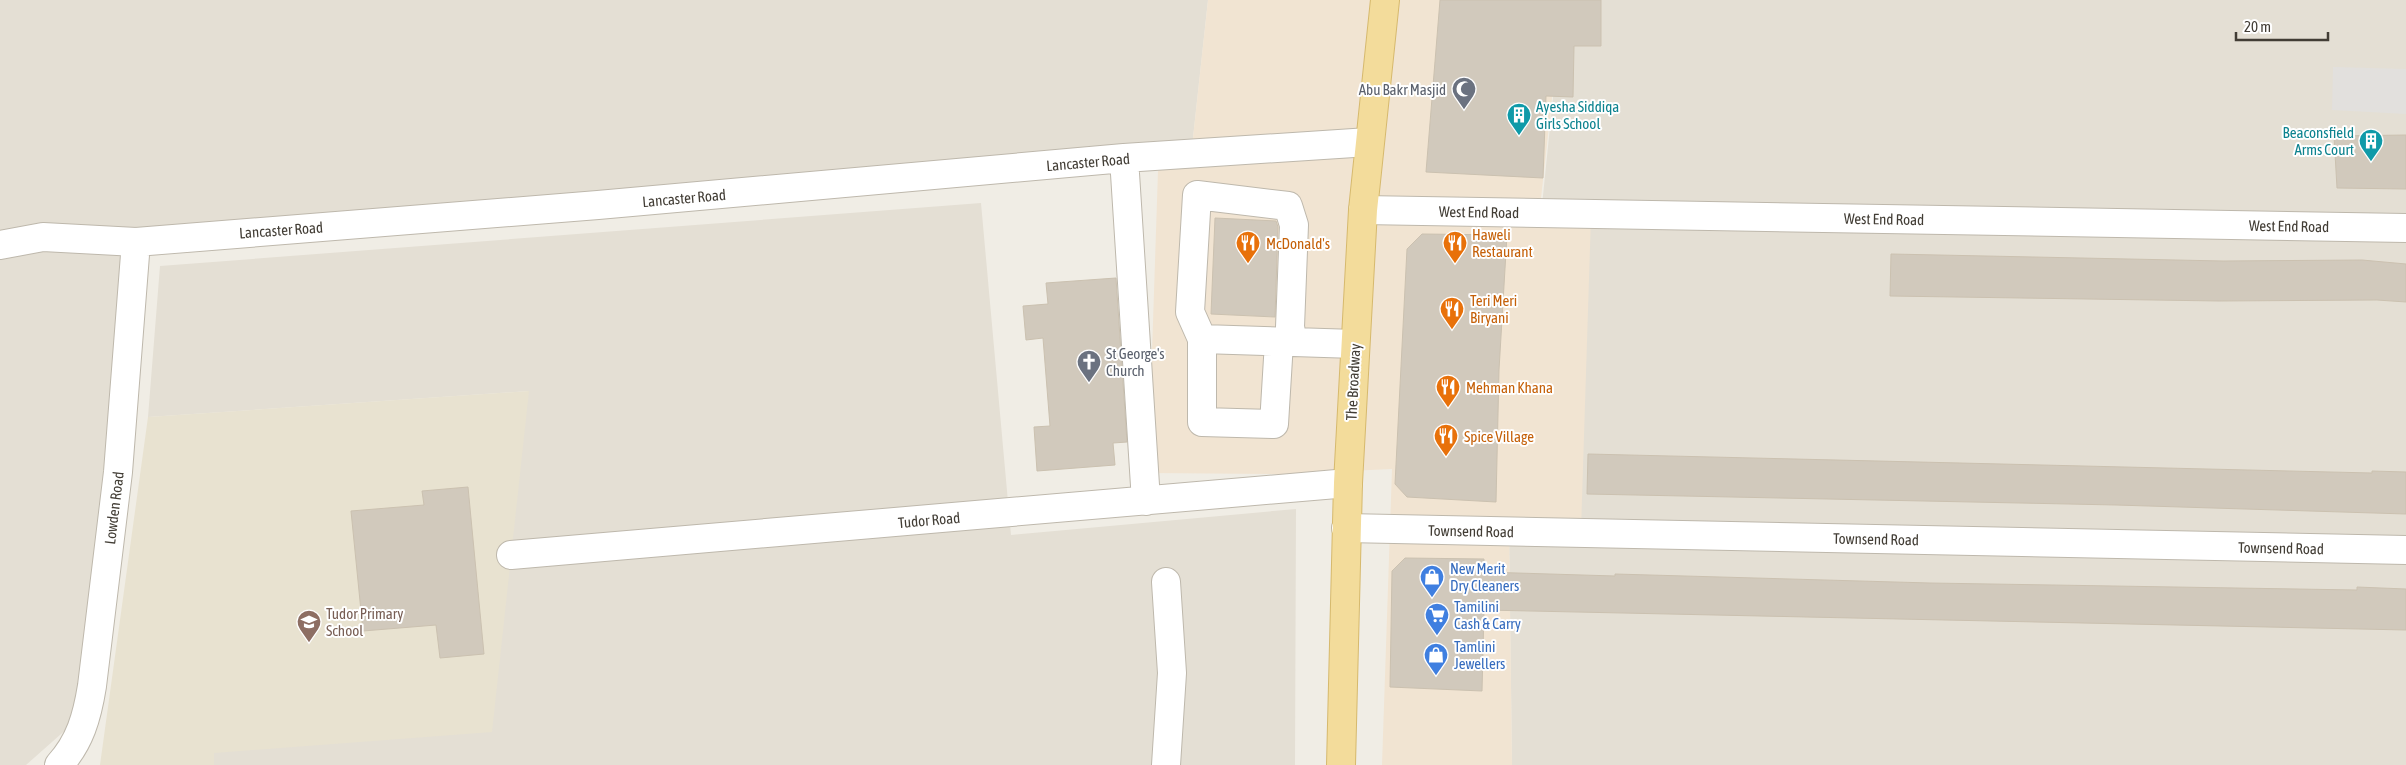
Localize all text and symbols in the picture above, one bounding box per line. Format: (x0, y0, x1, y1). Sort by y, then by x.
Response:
scale bar (2236, 10, 2328, 42)
text: 20 m (2244, 18, 2271, 35)
mosque icon: Abu Bakr Masjid (1451, 76, 1477, 110)
place label: Abu Bakr Masjid (1359, 81, 1446, 98)
place label: Ayesha Siddiqa Girls School (1536, 98, 1619, 132)
building icon: Ayesha Siddiqa Girls School (1506, 102, 1532, 136)
place label: Beaconsfield Arms Court (2283, 124, 2354, 158)
building icon: Beaconsfield Arms Court (2358, 128, 2384, 162)
street label: Lancaster Road (1045, 150, 1131, 174)
street label: Lancaster Road (641, 186, 727, 210)
street label: West End Road (1439, 203, 1519, 221)
street label: West End Road (1844, 210, 1924, 228)
street label: West End Road (2249, 217, 2329, 235)
street label: Lancaster Road (239, 219, 323, 241)
place label: Haweli Restaurant (1472, 226, 1533, 260)
restaurant icon: McDonald's (1235, 230, 1261, 264)
restaurant icon: Haweli Restaurant (1442, 230, 1468, 264)
place label: McDonald's (1266, 235, 1330, 252)
place label: Teri Meri Biryani (1470, 292, 1517, 326)
restaurant icon: Teri Meri Biryani (1439, 296, 1465, 330)
street label: The Broadway (1342, 343, 1364, 421)
place label: St George's Church (1106, 345, 1165, 379)
church icon: St George's Church (1076, 349, 1102, 383)
restaurant icon: Mehman Khana (1435, 374, 1461, 408)
place label: Mehman Khana (1466, 379, 1553, 396)
restaurant icon: Spice Village (1433, 423, 1459, 457)
place label: Spice Village (1464, 428, 1534, 445)
street label: Lowden Road (101, 471, 127, 545)
street label: Tudor Road (897, 509, 961, 531)
street label: Townsend Road (1428, 522, 1514, 540)
street label: Townsend Road (1833, 530, 1919, 548)
street label: Townsend Road (2238, 539, 2324, 557)
place label: New Merit Dry Cleaners (1450, 560, 1519, 594)
shop icon: New Merit Dry Cleaners (1419, 564, 1445, 598)
place label: Tamilini Cash & Carry (1454, 598, 1521, 632)
supermarket icon: Tamilini Cash & Carry (1424, 602, 1450, 636)
place label: Tudor Primary School (326, 605, 403, 639)
school or university icon: Tudor Primary School (296, 609, 322, 643)
place label: Tamlini Jewellers (1454, 638, 1505, 672)
shop icon: Tamlini Jewellers (1423, 642, 1449, 676)

